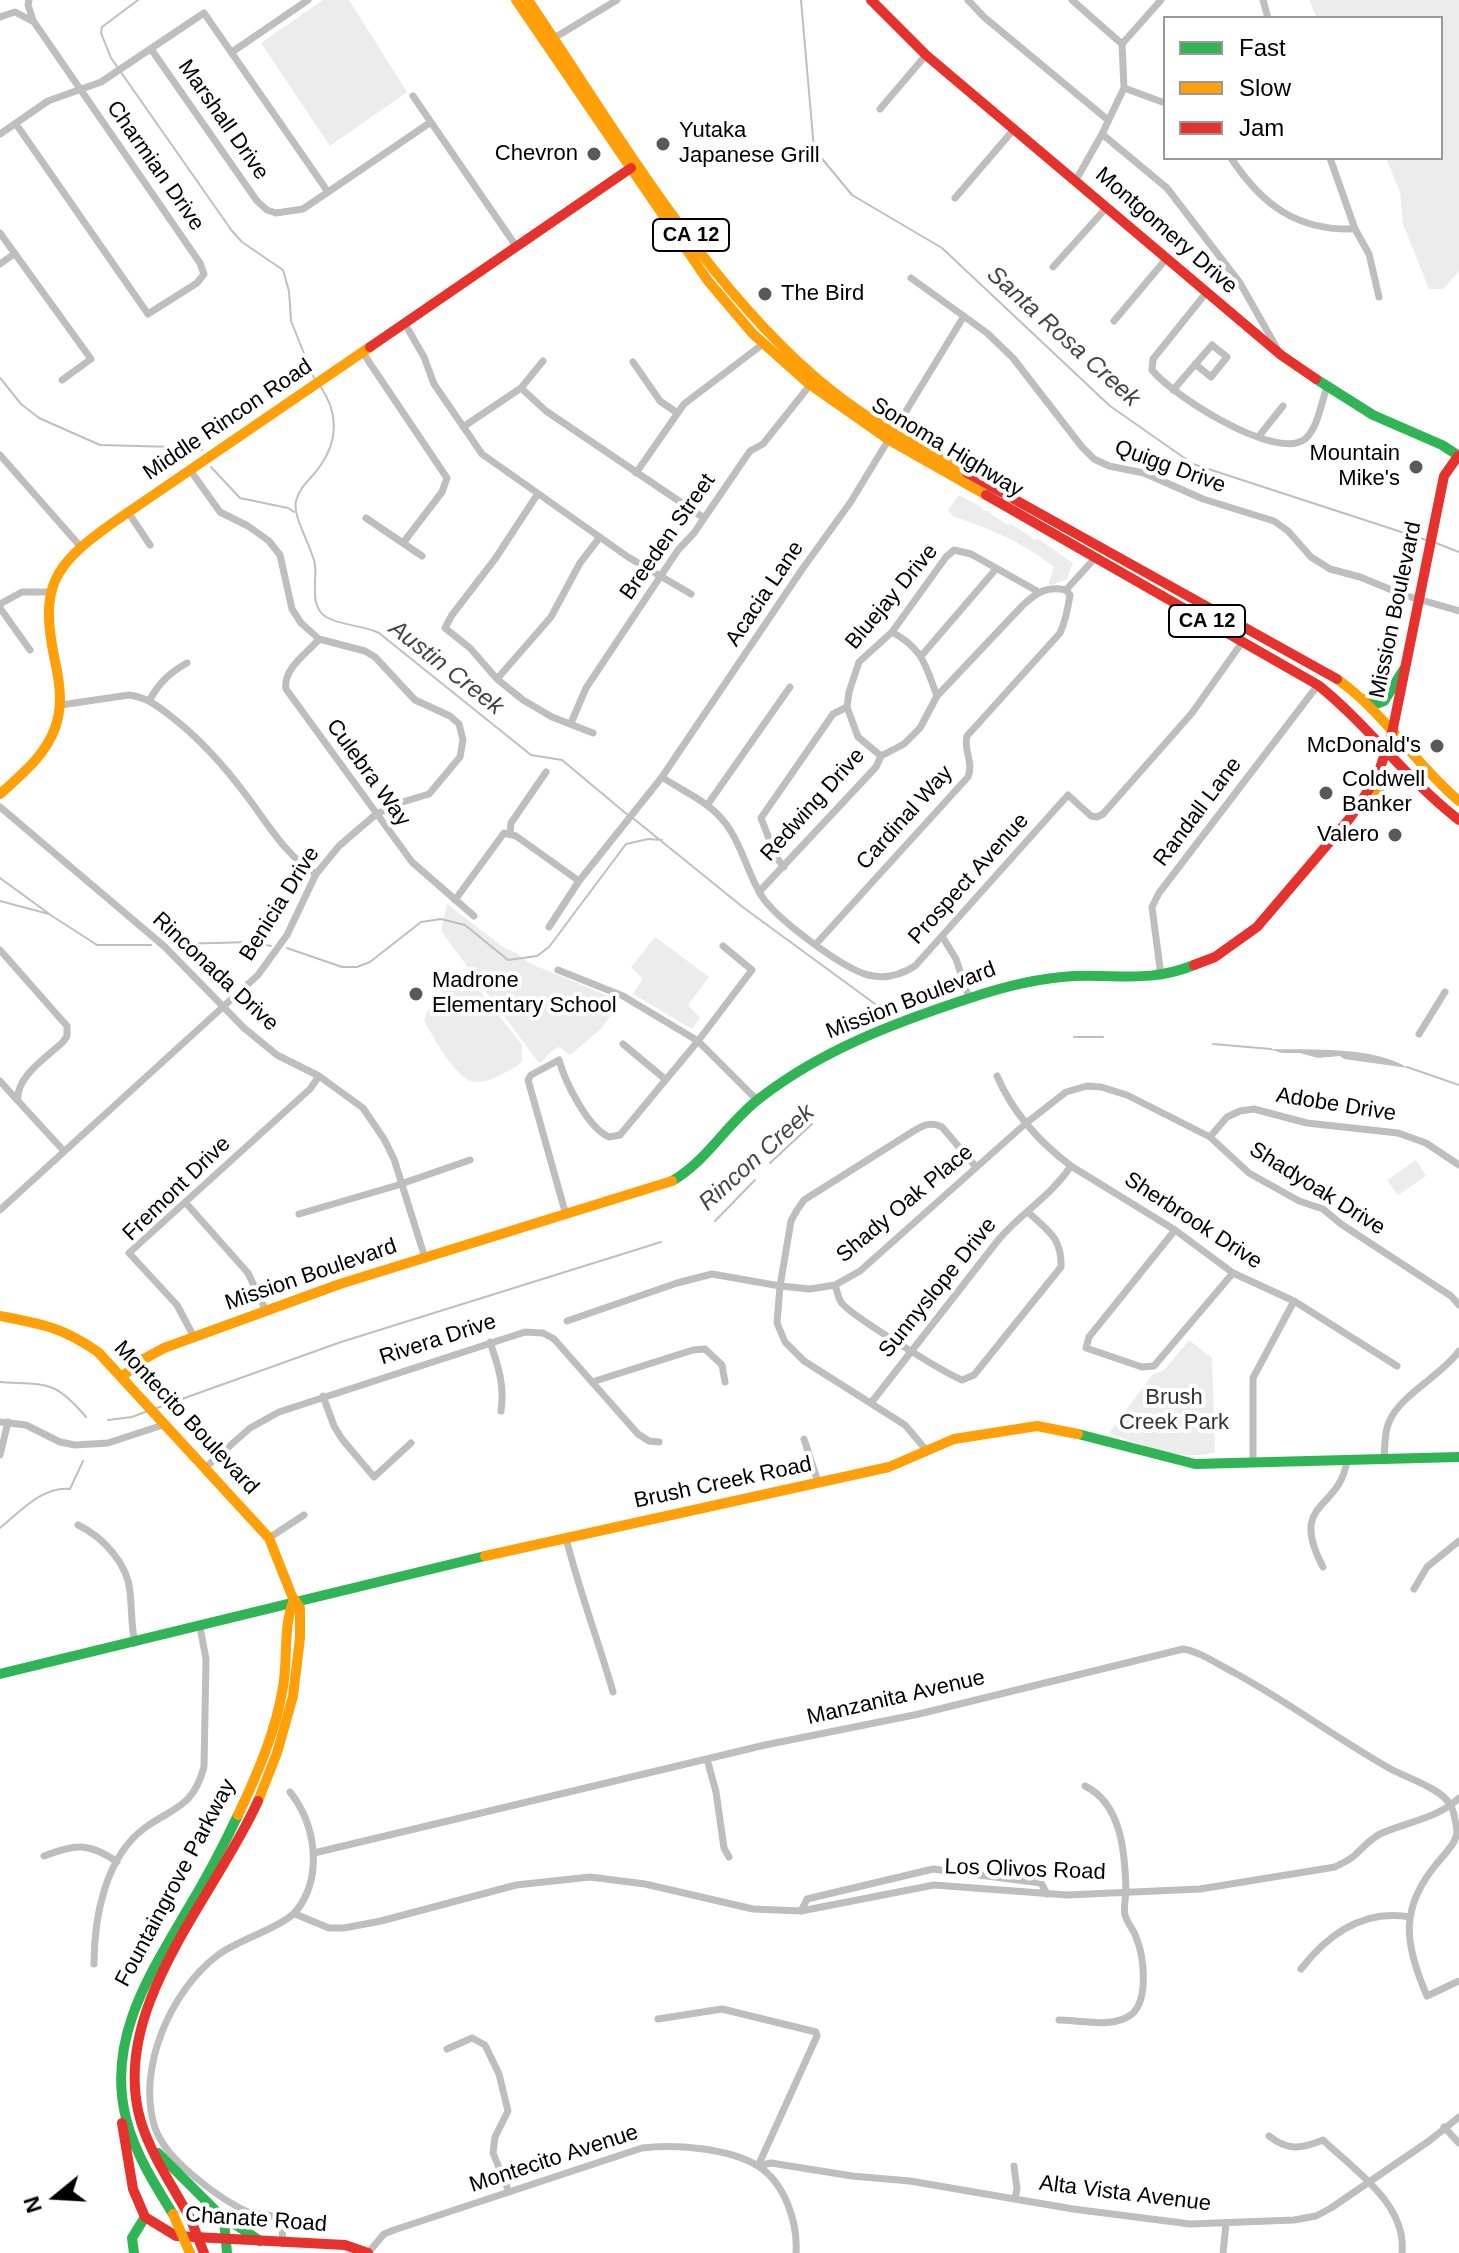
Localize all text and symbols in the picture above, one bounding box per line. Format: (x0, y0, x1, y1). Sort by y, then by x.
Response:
legend (1163, 16, 1443, 160)
text: Fast (1239, 34, 1286, 61)
street label: Marshall Drive (172, 55, 274, 185)
text: Slow (1239, 74, 1291, 101)
street label: Charmian Drive (100, 96, 210, 236)
text: Jam (1239, 114, 1284, 141)
place label: Yutaka Japanese Grill (679, 118, 820, 170)
marker: Yutaka Japanese Grill (654, 135, 672, 153)
place label: Chevron (495, 141, 578, 167)
marker: Chevron (585, 145, 603, 163)
street label: Montgomery Drive (1090, 162, 1242, 300)
road number: CA 12 (653, 219, 729, 251)
water label: Santa Rosa Creek (980, 261, 1146, 413)
place label: The Bird (781, 281, 864, 307)
marker: The Bird (756, 285, 774, 303)
street label: Middle Rincon Road (138, 354, 318, 486)
street label: Sonoma Highway (866, 392, 1028, 504)
street label: Quigg Drive (1111, 435, 1229, 499)
place label: Mountain Mike's (1309, 441, 1400, 492)
marker: Mountain Mike's (1407, 458, 1425, 476)
street label: Breeden Street (615, 469, 721, 605)
street label: Mission Boulevard (1364, 519, 1428, 701)
street label: Acacia Lane (720, 536, 810, 652)
street label: Bluejay Drive (840, 539, 944, 655)
road number: CA 12 (1169, 605, 1245, 637)
water label: Austin Creek (383, 614, 509, 722)
street label: Culebra Way (320, 714, 416, 832)
place label: McDonald's (1307, 733, 1421, 759)
marker: McDonald's (1428, 737, 1446, 755)
street label: Redwing Drive (755, 743, 871, 867)
street label: Randall Lane (1148, 752, 1248, 872)
street label: Cardinal Way (851, 760, 959, 876)
place label: Coldwell Banker (1342, 767, 1425, 818)
marker: Coldwell Banker (1317, 784, 1335, 802)
street label: Prospect Avenue (903, 808, 1035, 950)
place label: Valero (1317, 822, 1379, 848)
marker: Valero (1386, 826, 1404, 844)
street label: Benicia Drive (234, 842, 326, 966)
street label: Rinconada Drive (147, 907, 283, 1037)
street label: Mission Boulevard (822, 956, 1000, 1046)
place label: Madrone Elementary School (432, 968, 617, 1020)
marker: Madrone Elementary School (407, 985, 425, 1003)
street label: Adobe Drive (1274, 1082, 1398, 1128)
water label: Rincon Creek (693, 1099, 821, 1217)
street label: Fremont Drive (118, 1131, 236, 1247)
street label: Shadyoak Drive (1244, 1137, 1390, 1241)
street label: Shady Oak Place (831, 1139, 979, 1269)
street label: Sherbrook Drive (1119, 1167, 1267, 1275)
street label: Sunnyslope Drive (873, 1213, 1003, 1363)
street label: Mission Boulevard (222, 1233, 400, 1317)
street label: Rivera Drive (376, 1309, 500, 1371)
street label: Montecito Boulevard (108, 1336, 264, 1500)
park label: Brush Creek Park (1119, 1385, 1229, 1436)
street label: Brush Creek Road (632, 1451, 814, 1515)
street label: Manzanita Avenue (804, 1665, 988, 1731)
street label: Fountaingrove Parkway (110, 1775, 242, 1991)
street label: Los Olivos Road (944, 1854, 1106, 1886)
street label: Montecito Avenue (466, 2119, 642, 2199)
north arrow (16, 2157, 96, 2237)
street label: Alta Vista Avenue (1038, 2170, 1212, 2218)
text: N (18, 2193, 47, 2216)
street label: Chanate Road (184, 2202, 328, 2238)

